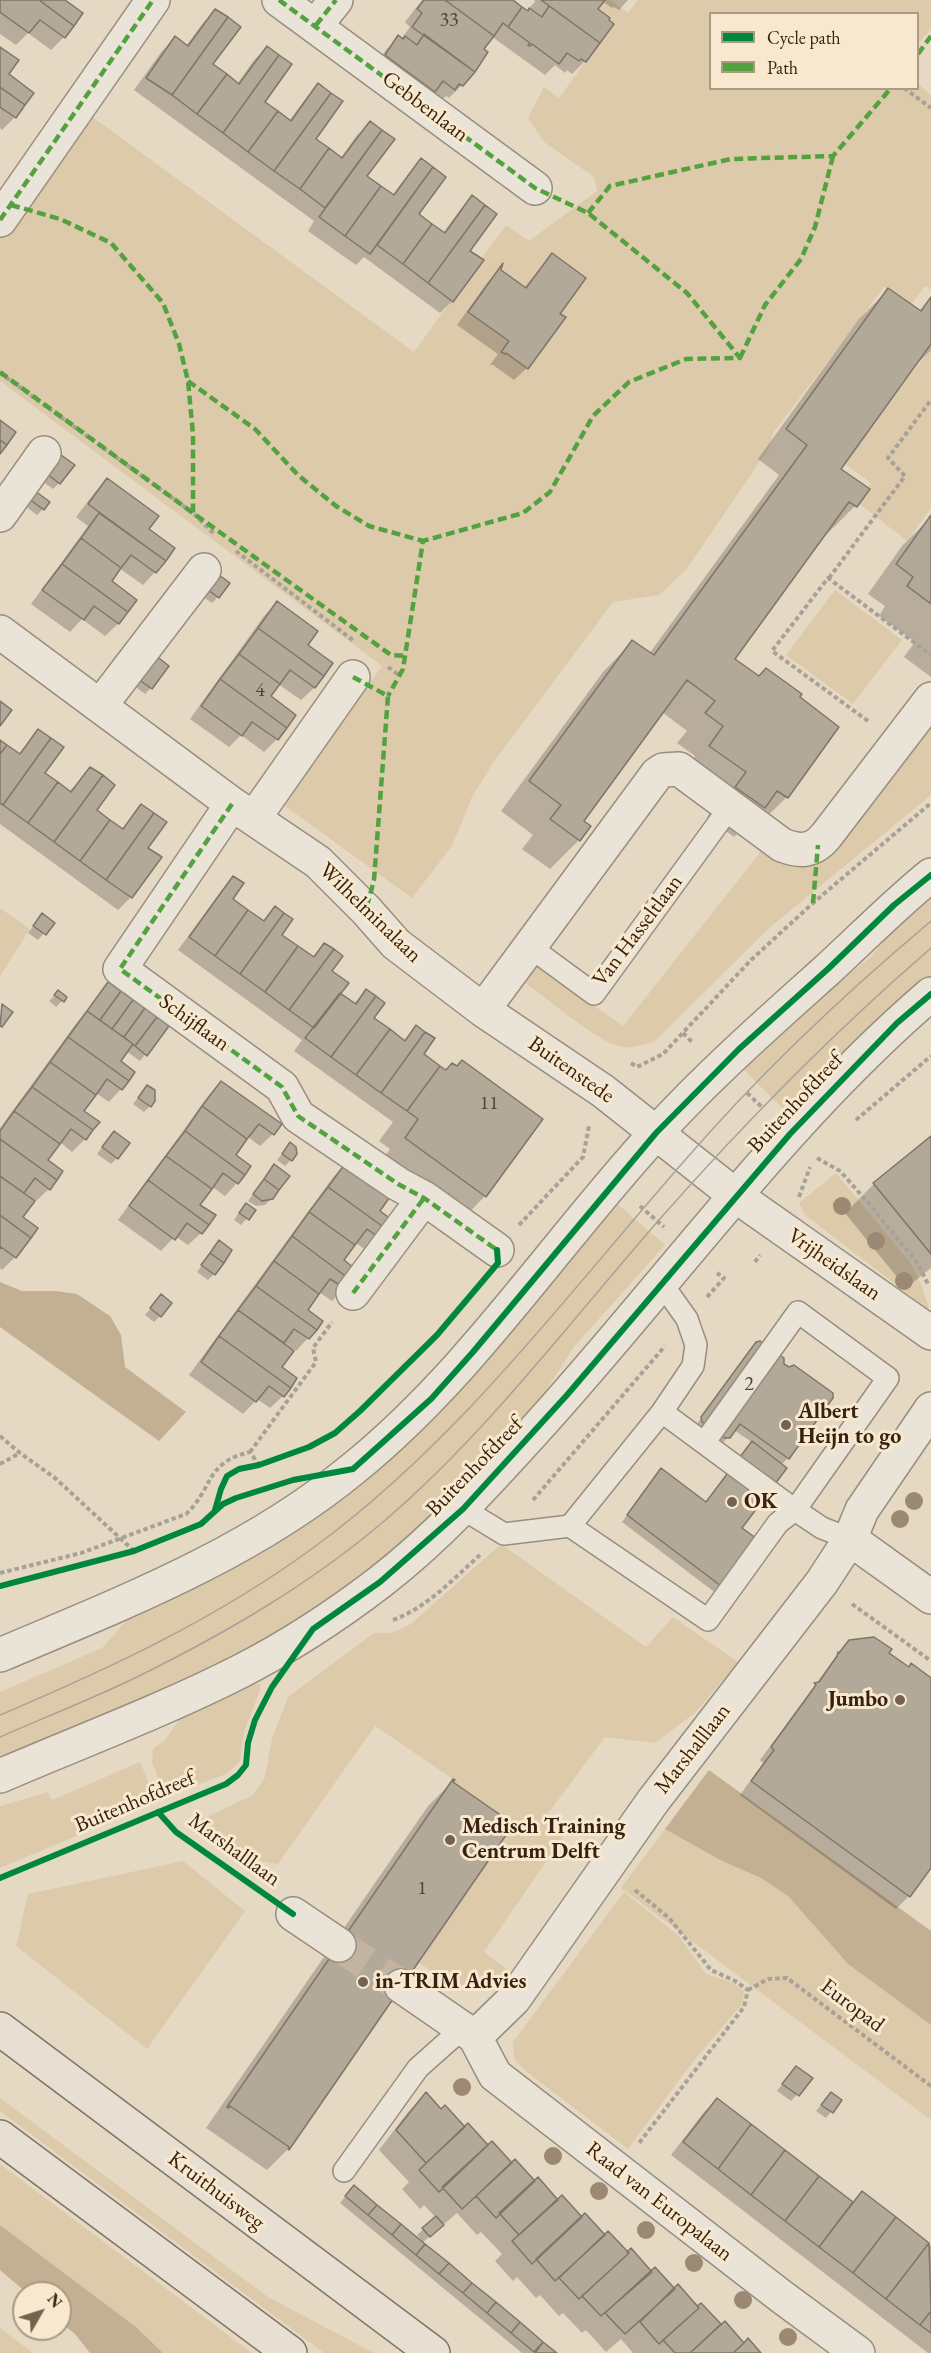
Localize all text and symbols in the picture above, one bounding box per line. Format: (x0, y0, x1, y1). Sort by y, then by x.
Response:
house number: 33 (439, 9, 459, 33)
legend (709, 12, 919, 90)
text: Cycle path (767, 26, 841, 49)
text: Path (767, 56, 798, 79)
street label: Gebbenlaan (376, 66, 474, 148)
house number: 4 (255, 679, 265, 703)
street label: Wilhelminalaan (313, 857, 427, 969)
street label: Van Hasseltlaan (587, 870, 689, 992)
street label: Schijflaan (153, 988, 235, 1058)
street label: Buitenstede (523, 1031, 619, 1109)
street label: Buitenhofdreef (743, 1047, 849, 1159)
house number: 11 (479, 1092, 499, 1116)
street label: Vrijheidslaan (782, 1223, 886, 1307)
house number: 2 (744, 1373, 754, 1397)
place label: Albert Heijn to go (798, 1399, 901, 1450)
street label: Buitenhofdreef (421, 1412, 529, 1522)
marker: Albert Heijn to go (779, 1418, 793, 1432)
place label: OK (744, 1489, 778, 1515)
marker: OK (725, 1495, 739, 1509)
place label: Jumbo (828, 1687, 888, 1713)
marker: Jumbo (893, 1693, 907, 1707)
street label: Marshalllaan (649, 1698, 737, 1800)
street label: Buitenhofdreef (71, 1765, 199, 1839)
street label: Marshalllaan (183, 1808, 285, 1892)
place label: Medisch Training Centrum Delft (462, 1814, 625, 1866)
marker: Medisch Training Centrum Delft (443, 1833, 457, 1847)
house number: 1 (417, 1877, 427, 1901)
place label: in-TRIM Advies (375, 1969, 526, 1995)
street label: Europad (815, 1973, 889, 2039)
marker: in-TRIM Advies (356, 1975, 370, 1989)
street label: Raad van Europalaan (580, 2136, 738, 2268)
street label: Kruithuisweg (162, 2146, 270, 2236)
north arrow (12, 2281, 72, 2341)
text: N (43, 2289, 67, 2312)

